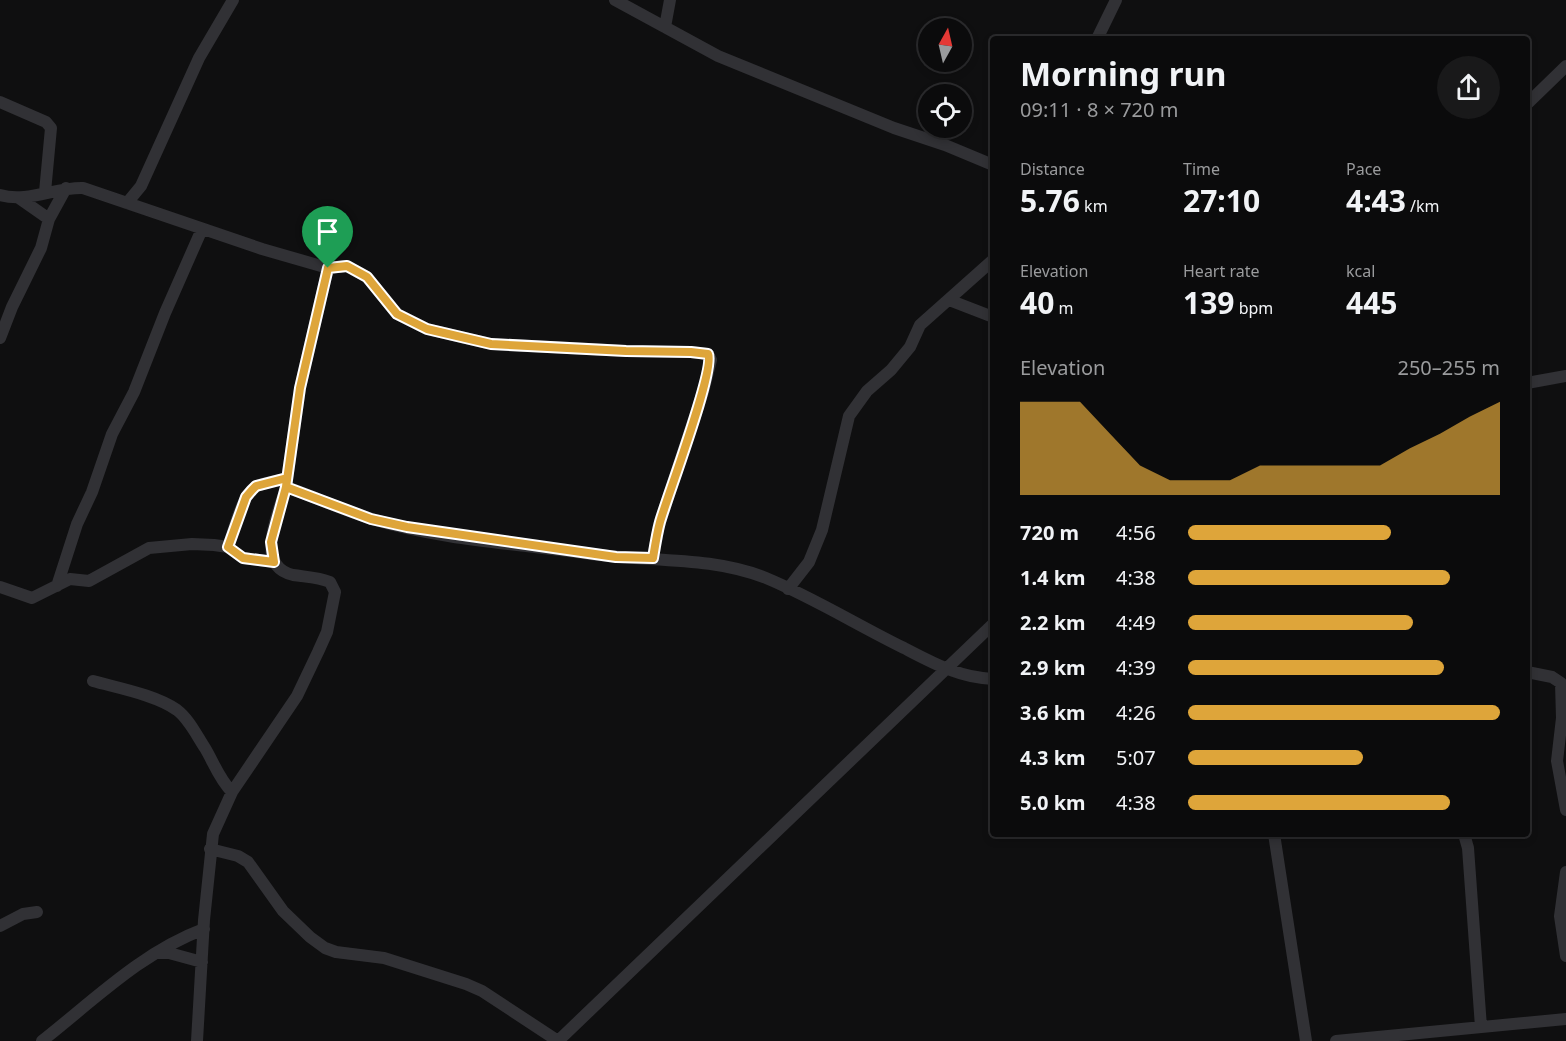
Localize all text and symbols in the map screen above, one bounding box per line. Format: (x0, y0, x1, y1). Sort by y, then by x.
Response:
north arrow (918, 18, 972, 72)
map controls (918, 18, 972, 138)
text: Morning run (1020, 51, 1226, 96)
button: share (1437, 56, 1500, 119)
button: locate (918, 84, 972, 138)
text: 09:11 · 8 × 720 m (1020, 96, 1178, 123)
text: Distance (1020, 158, 1085, 180)
text: Time (1183, 158, 1220, 180)
text: Pace (1346, 158, 1381, 180)
text: 5.76 (1020, 180, 1080, 221)
text: 27:10 (1183, 180, 1260, 221)
text: 4:43 (1346, 180, 1406, 221)
text: km (1080, 195, 1108, 217)
text: /km (1406, 195, 1440, 217)
pin (302, 206, 353, 268)
icon: arrive (311, 215, 344, 248)
text: Elevation (1020, 260, 1088, 282)
text: Heart rate (1183, 260, 1259, 282)
text: kcal (1346, 260, 1375, 282)
text: 40 (1020, 282, 1054, 323)
text: 139 (1183, 282, 1234, 323)
text: 445 (1346, 282, 1397, 323)
text: m (1054, 297, 1073, 319)
text: bpm (1234, 297, 1273, 319)
text: Elevation (1020, 354, 1105, 381)
text: 250–255 m (1397, 354, 1500, 381)
text: 720 m (1020, 519, 1079, 546)
text: 4:56 (1116, 519, 1156, 546)
text: 1.4 km (1020, 564, 1086, 591)
text: 4:38 (1116, 564, 1156, 591)
text: 2.2 km (1020, 609, 1086, 636)
text: 4:49 (1116, 609, 1156, 636)
text: 2.9 km (1020, 654, 1086, 681)
text: 4:39 (1116, 654, 1156, 681)
text: 3.6 km (1020, 699, 1086, 726)
text: 4:26 (1116, 699, 1156, 726)
text: 4.3 km (1020, 744, 1086, 771)
text: 5:07 (1116, 744, 1156, 771)
text: 5.0 km (1020, 789, 1086, 816)
text: 4:38 (1116, 789, 1156, 816)

